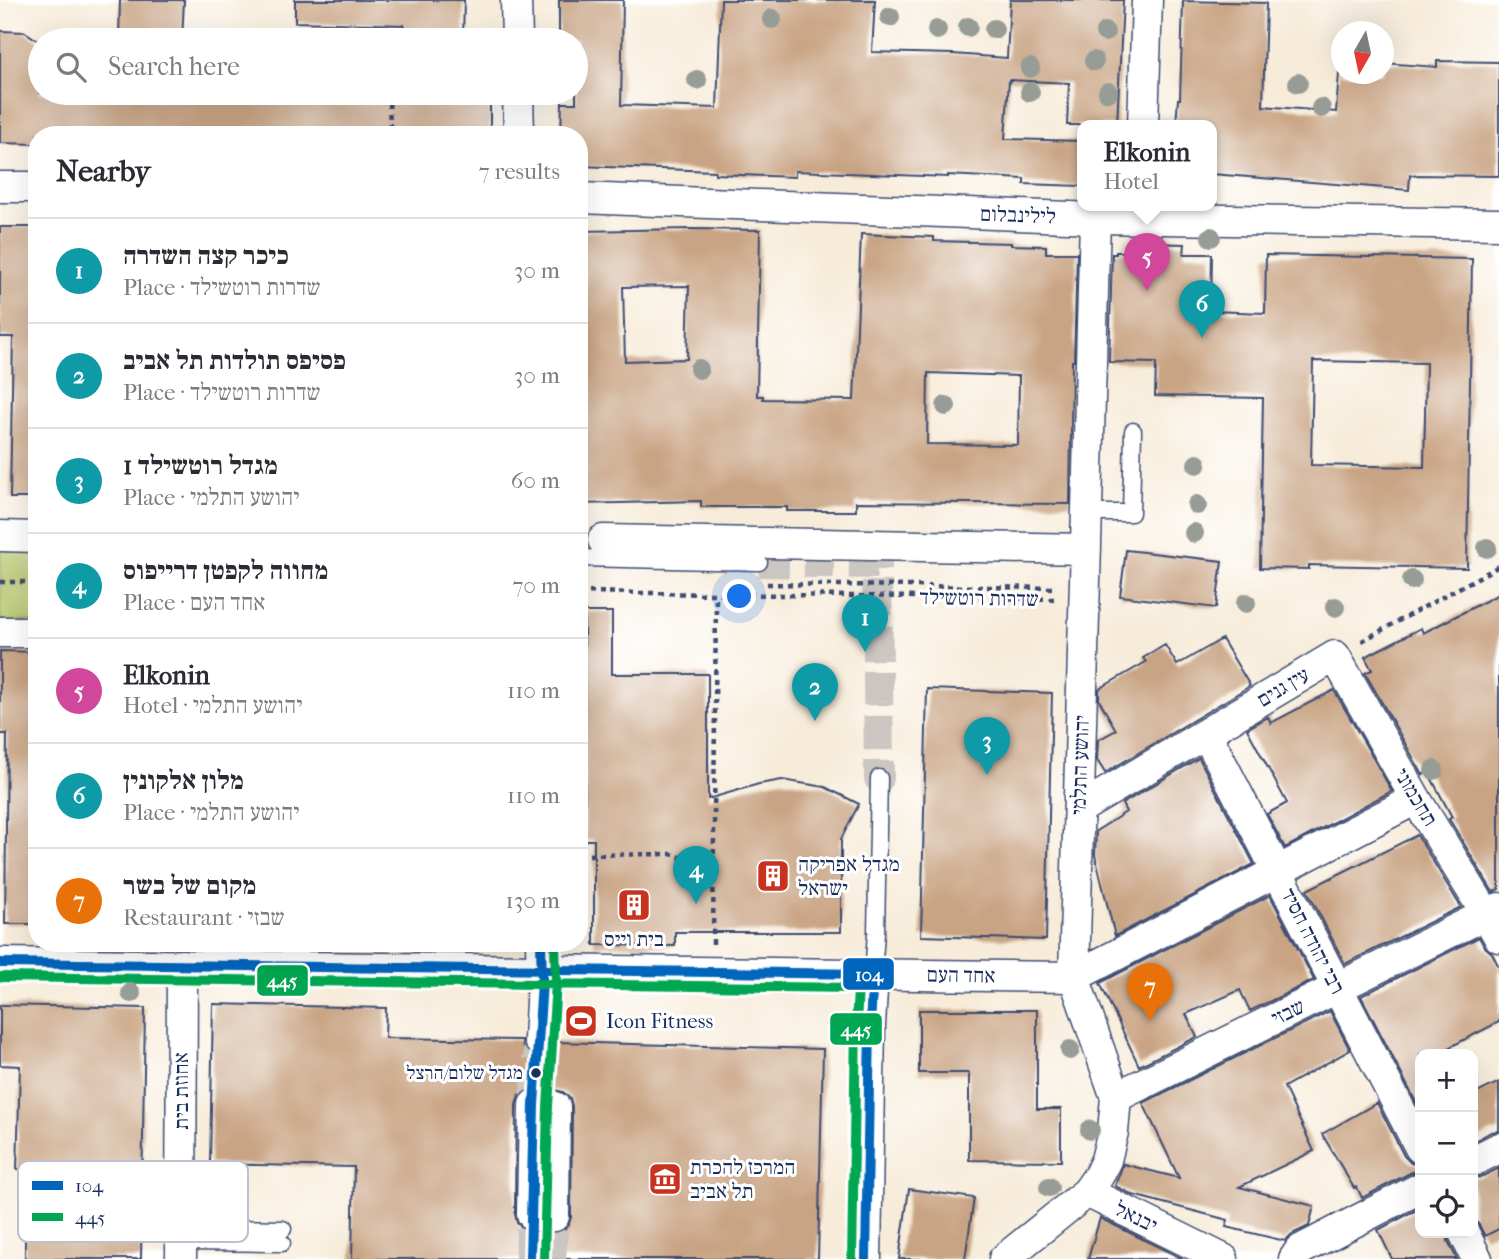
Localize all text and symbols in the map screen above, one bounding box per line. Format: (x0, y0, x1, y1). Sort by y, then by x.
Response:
north arrow (1331, 21, 1394, 84)
search box (28, 28, 588, 105)
icon: search (52, 48, 90, 86)
text: Search here (108, 51, 240, 82)
popup (1077, 120, 1217, 211)
text: Elkonin (1104, 137, 1190, 168)
text: Nearby (56, 154, 151, 189)
text: 7 results (479, 158, 560, 185)
text: Hotel (1104, 168, 1159, 195)
street label: לילינבלום (980, 202, 1056, 228)
pin: 5 (1124, 233, 1170, 291)
text: כיכר קצה השדרה (123, 240, 289, 271)
text: 1 (75, 257, 83, 284)
text: 30 m (514, 257, 560, 284)
text: Place · שדרות רוטשילד (123, 274, 321, 301)
pin: 6 (1179, 280, 1225, 338)
text: פסיפס תולדות תל אביב (123, 345, 346, 376)
text: 2 (73, 362, 85, 389)
text: 30 m (514, 362, 560, 389)
text: Place · שדרות רוטשילד (123, 379, 321, 406)
text: מגדל רוטשילד 1 (123, 450, 278, 481)
text: 3 (74, 467, 84, 494)
text: 60 m (511, 467, 560, 494)
text: Place · יהושע התלמי (123, 484, 300, 511)
text: מחווה לקפטן דרייפוס (123, 555, 328, 586)
text: 4 (72, 572, 86, 599)
text: 70 m (512, 572, 560, 599)
your location (722, 579, 756, 613)
street label: שדרות רוטשילד (919, 585, 1039, 611)
text: Place · אחד העם (123, 589, 265, 616)
pin: 1 (842, 594, 888, 652)
text: Elkonin (123, 660, 210, 691)
street label: עין גנים (1253, 662, 1313, 712)
pin: 2 (792, 663, 838, 721)
text: 5 (74, 677, 84, 704)
text: 110 m (507, 677, 560, 704)
text: Hotel · יהושע התלמי (123, 692, 302, 719)
street label: יהושע התלמי (1066, 714, 1094, 815)
pin: 3 (964, 717, 1010, 775)
street label: תחכמוני (1389, 764, 1443, 830)
text: מלון אלקונין (123, 765, 244, 796)
text: 6 (73, 782, 85, 809)
text: 110 m (507, 782, 560, 809)
text: Place · יהושע התלמי (123, 799, 300, 826)
pin: 4 (673, 846, 719, 904)
place label: מגדל אפריקה ישראל (798, 852, 900, 900)
building icon: מגדל אפריקה ישראל (754, 857, 792, 895)
text: מקום של בשר (123, 870, 256, 901)
street label: רבי יהודה חסיד (1276, 884, 1350, 998)
building icon: בית וייס (615, 886, 653, 924)
text: 7 (73, 887, 85, 914)
text: 130 m (506, 887, 560, 914)
text: Restaurant · שבזי (123, 904, 285, 931)
place label: בית וייס (604, 927, 664, 951)
line badge: 104 (842, 957, 895, 991)
street label: אחד העם (926, 962, 996, 988)
pin: 7 (1127, 963, 1173, 1021)
line badge: 445 (256, 964, 309, 997)
text: 104 (855, 964, 884, 986)
text: 445 (266, 970, 297, 992)
street label: שבזי (1267, 994, 1309, 1030)
sports icon: Icon Fitness (562, 1002, 600, 1040)
place label: Icon Fitness (606, 1009, 713, 1033)
line badge: 445 (829, 1012, 883, 1046)
text: 445 (840, 1019, 871, 1041)
map controls (1415, 1049, 1478, 1238)
button: + (1415, 1049, 1478, 1112)
street label: אחוזת בית (169, 1052, 193, 1130)
place label: מגדל שלום/הרצל (406, 1062, 523, 1084)
marker: מגדל שלום/הרצל (529, 1066, 543, 1080)
button: − (1415, 1112, 1478, 1175)
place label: המרכז להכרת תל אביב (690, 1155, 796, 1203)
museum icon: המרכז להכרת תל אביב (646, 1160, 684, 1198)
legend (18, 1161, 248, 1242)
text: 104 (75, 1175, 104, 1197)
button: locate (1415, 1175, 1478, 1238)
street label: יבנאל (1111, 1197, 1161, 1238)
text: 445 (75, 1207, 105, 1229)

